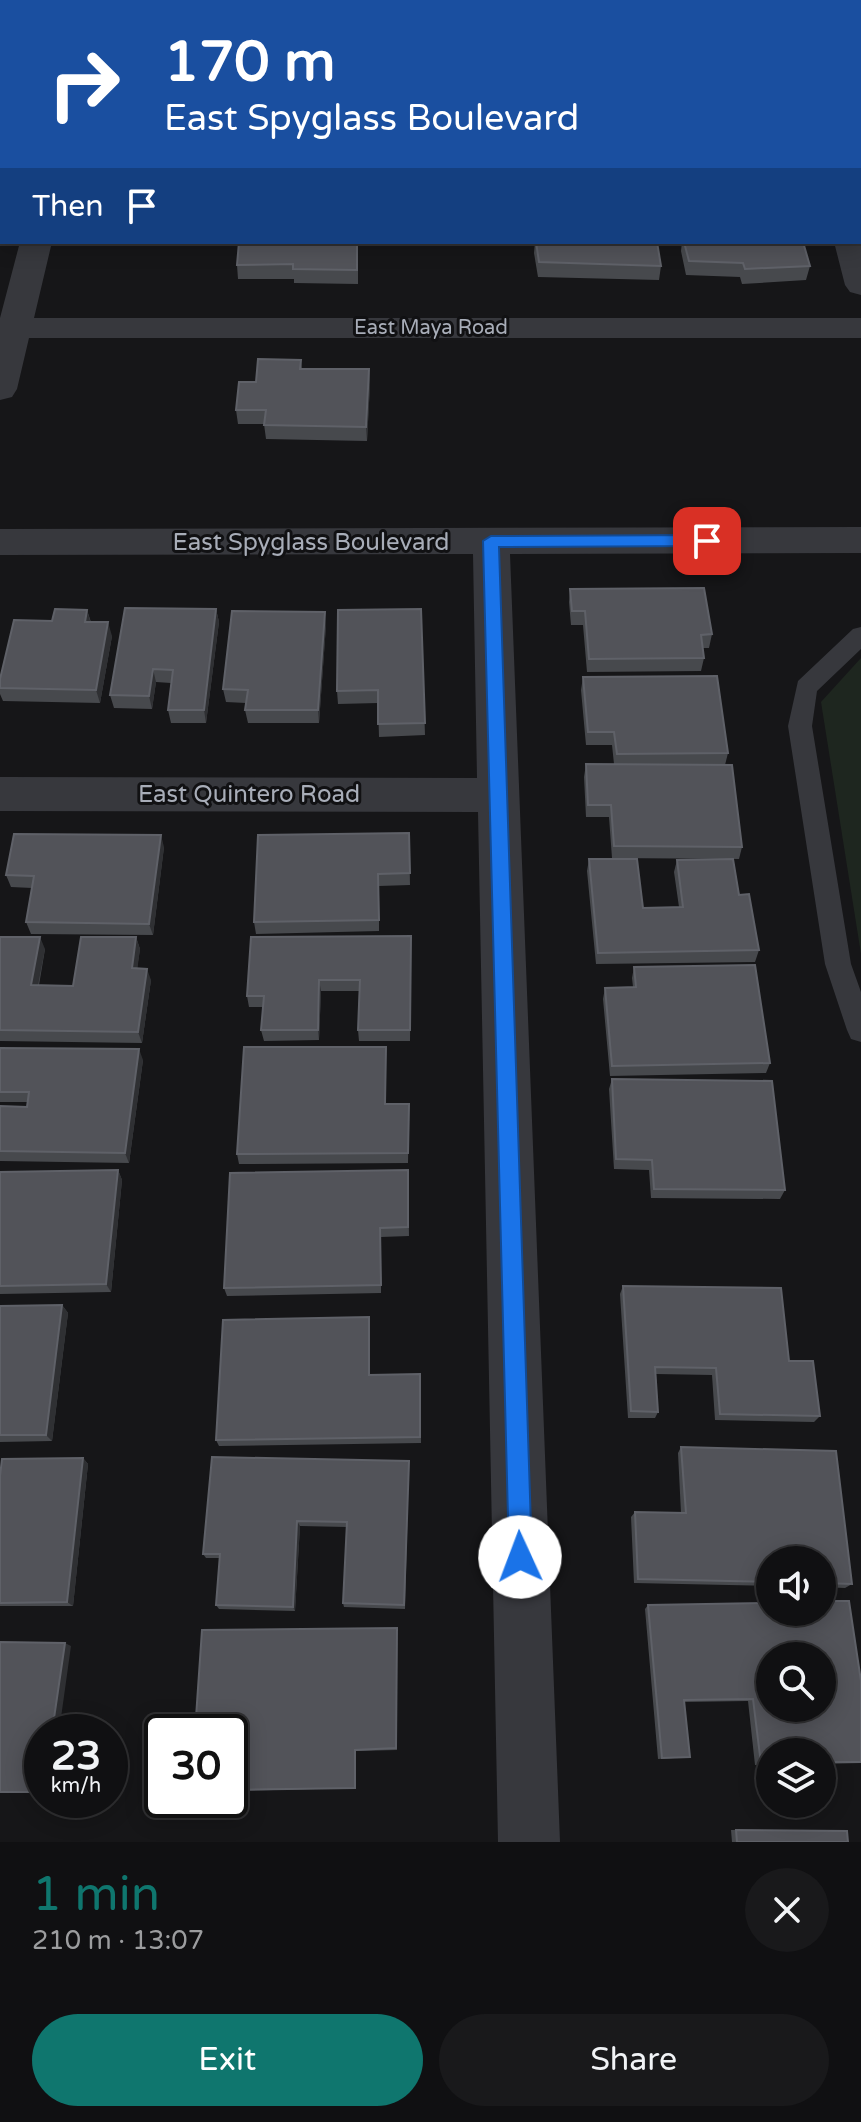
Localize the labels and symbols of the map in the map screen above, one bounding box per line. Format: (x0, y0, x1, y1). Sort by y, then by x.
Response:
street label: East Maya Road (354, 316, 508, 340)
pin (673, 507, 741, 575)
street label: East Spyglass Boulevard (173, 528, 449, 557)
street label: East Quintero Road (138, 780, 360, 809)
position arrow (478, 1515, 562, 1599)
speed limit sign: 30 (144, 1714, 248, 1818)

